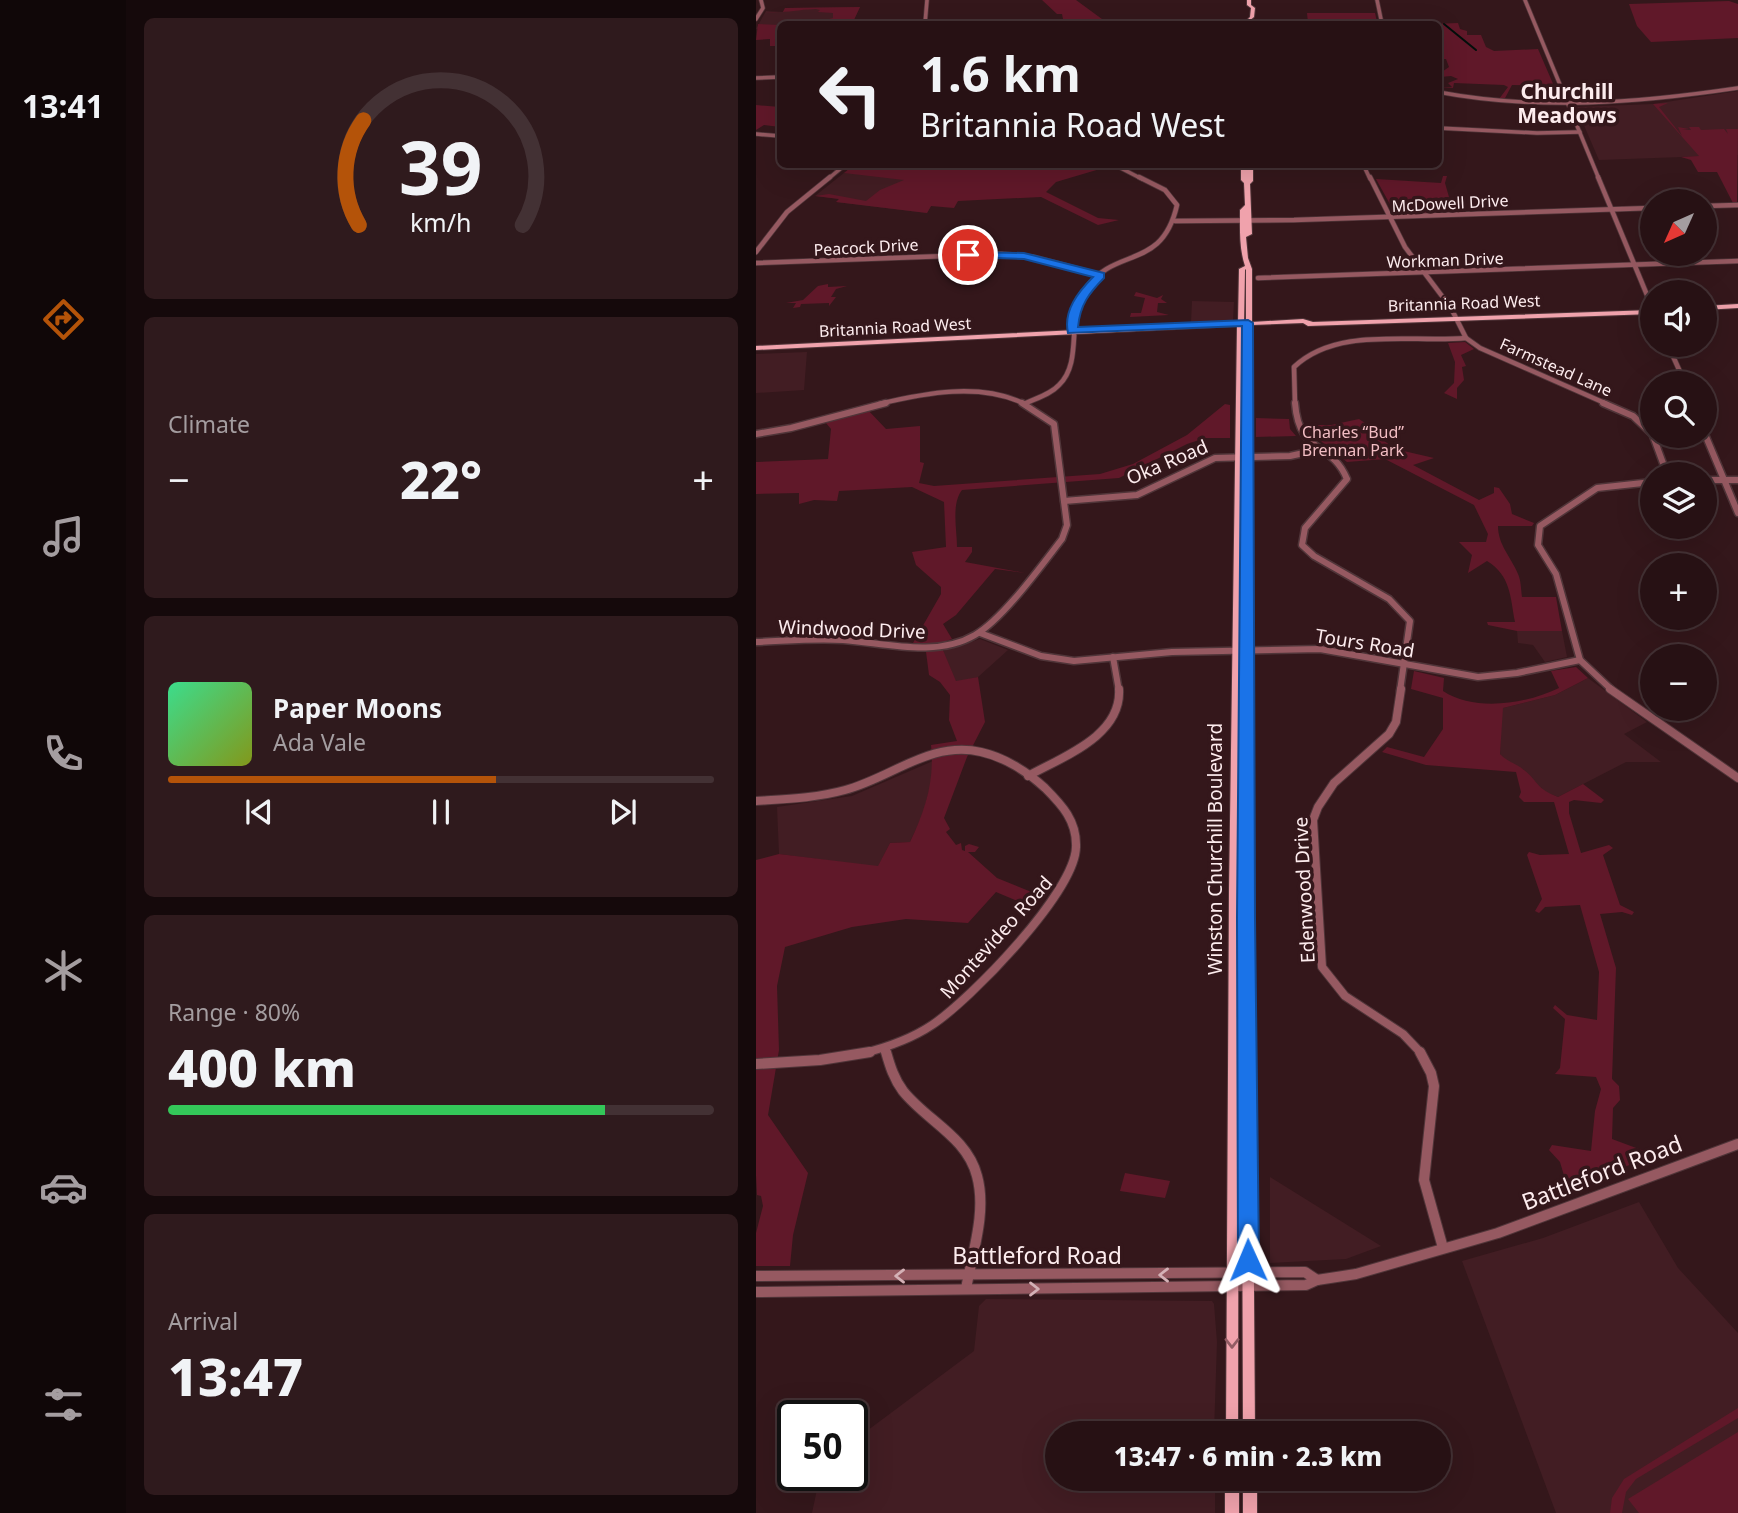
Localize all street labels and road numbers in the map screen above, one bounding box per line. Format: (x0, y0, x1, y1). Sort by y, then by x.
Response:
street label: McDowell Drive (1391, 189, 1509, 217)
street label: Peacock Drive (813, 233, 919, 261)
street label: Workman Drive (1386, 247, 1504, 273)
street label: Britannia Road West (1387, 289, 1541, 317)
street label: Britannia Road West (818, 312, 972, 342)
street label: Farmstead Lane (1496, 332, 1616, 402)
street label: Oka Road (1122, 433, 1212, 491)
street label: Windwood Drive (778, 613, 926, 645)
street label: Tours Road (1314, 622, 1416, 664)
street label: Winston Churchill Boulevard (1202, 723, 1228, 975)
street label: Edenwood Drive (1287, 816, 1321, 964)
street label: Montevideo Road (934, 870, 1058, 1004)
street label: Battleford Road (1517, 1127, 1687, 1217)
street label: Battleford Road (952, 1239, 1122, 1271)

